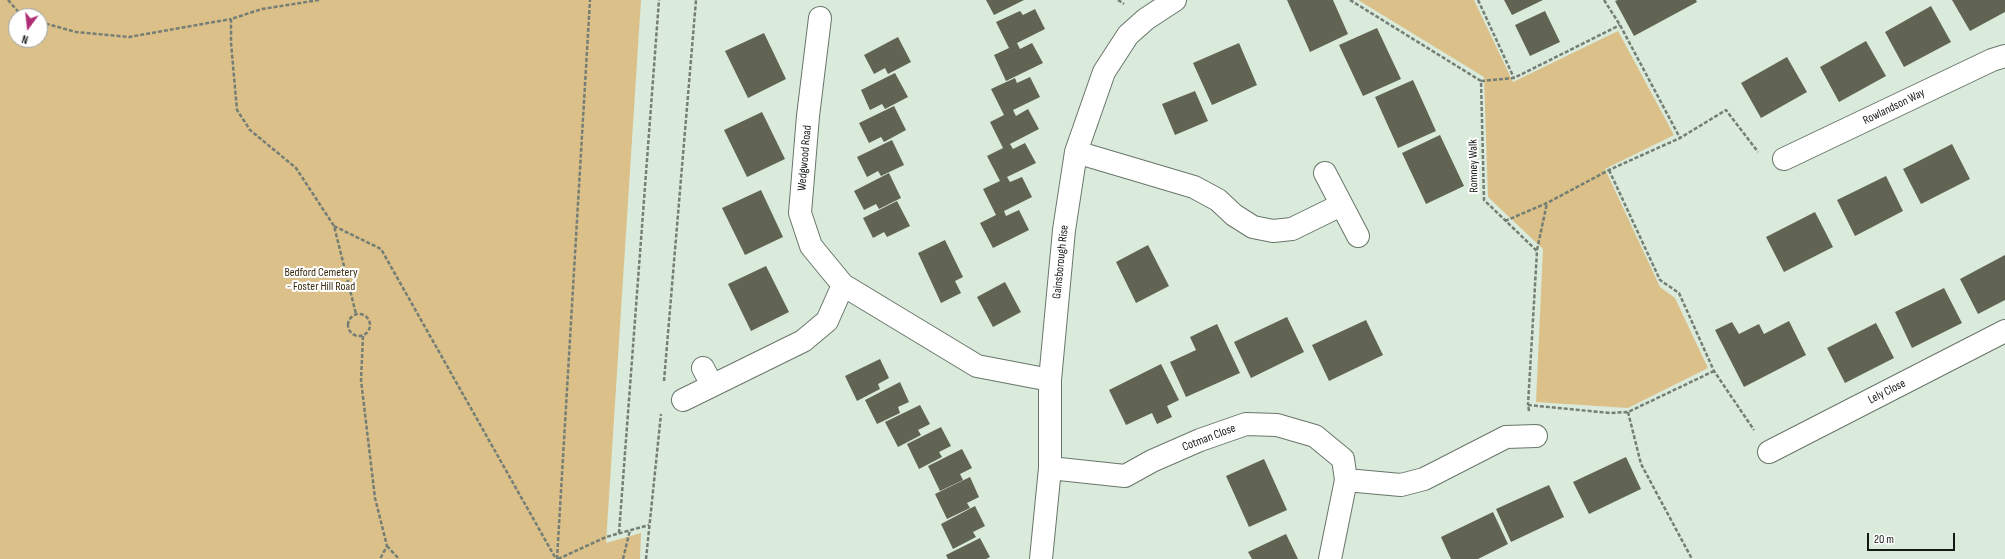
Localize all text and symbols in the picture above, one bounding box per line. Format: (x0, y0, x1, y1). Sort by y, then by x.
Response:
north arrow (8, 8, 48, 48)
text: N (21, 32, 30, 46)
street label: Rowlandson Way (1861, 86, 1927, 128)
street label: Wedgwood Road (795, 125, 815, 191)
street label: Romney Walk (1466, 139, 1482, 193)
street label: Gainsborough Rise (1050, 224, 1072, 300)
park label: Bedford Cemetery - Foster Hill Road (284, 266, 358, 294)
street label: Lely Close (1866, 376, 1908, 408)
street label: Cotman Close (1180, 421, 1238, 455)
scale bar (1869, 525, 1957, 551)
text: 20 m (1874, 532, 1894, 547)

